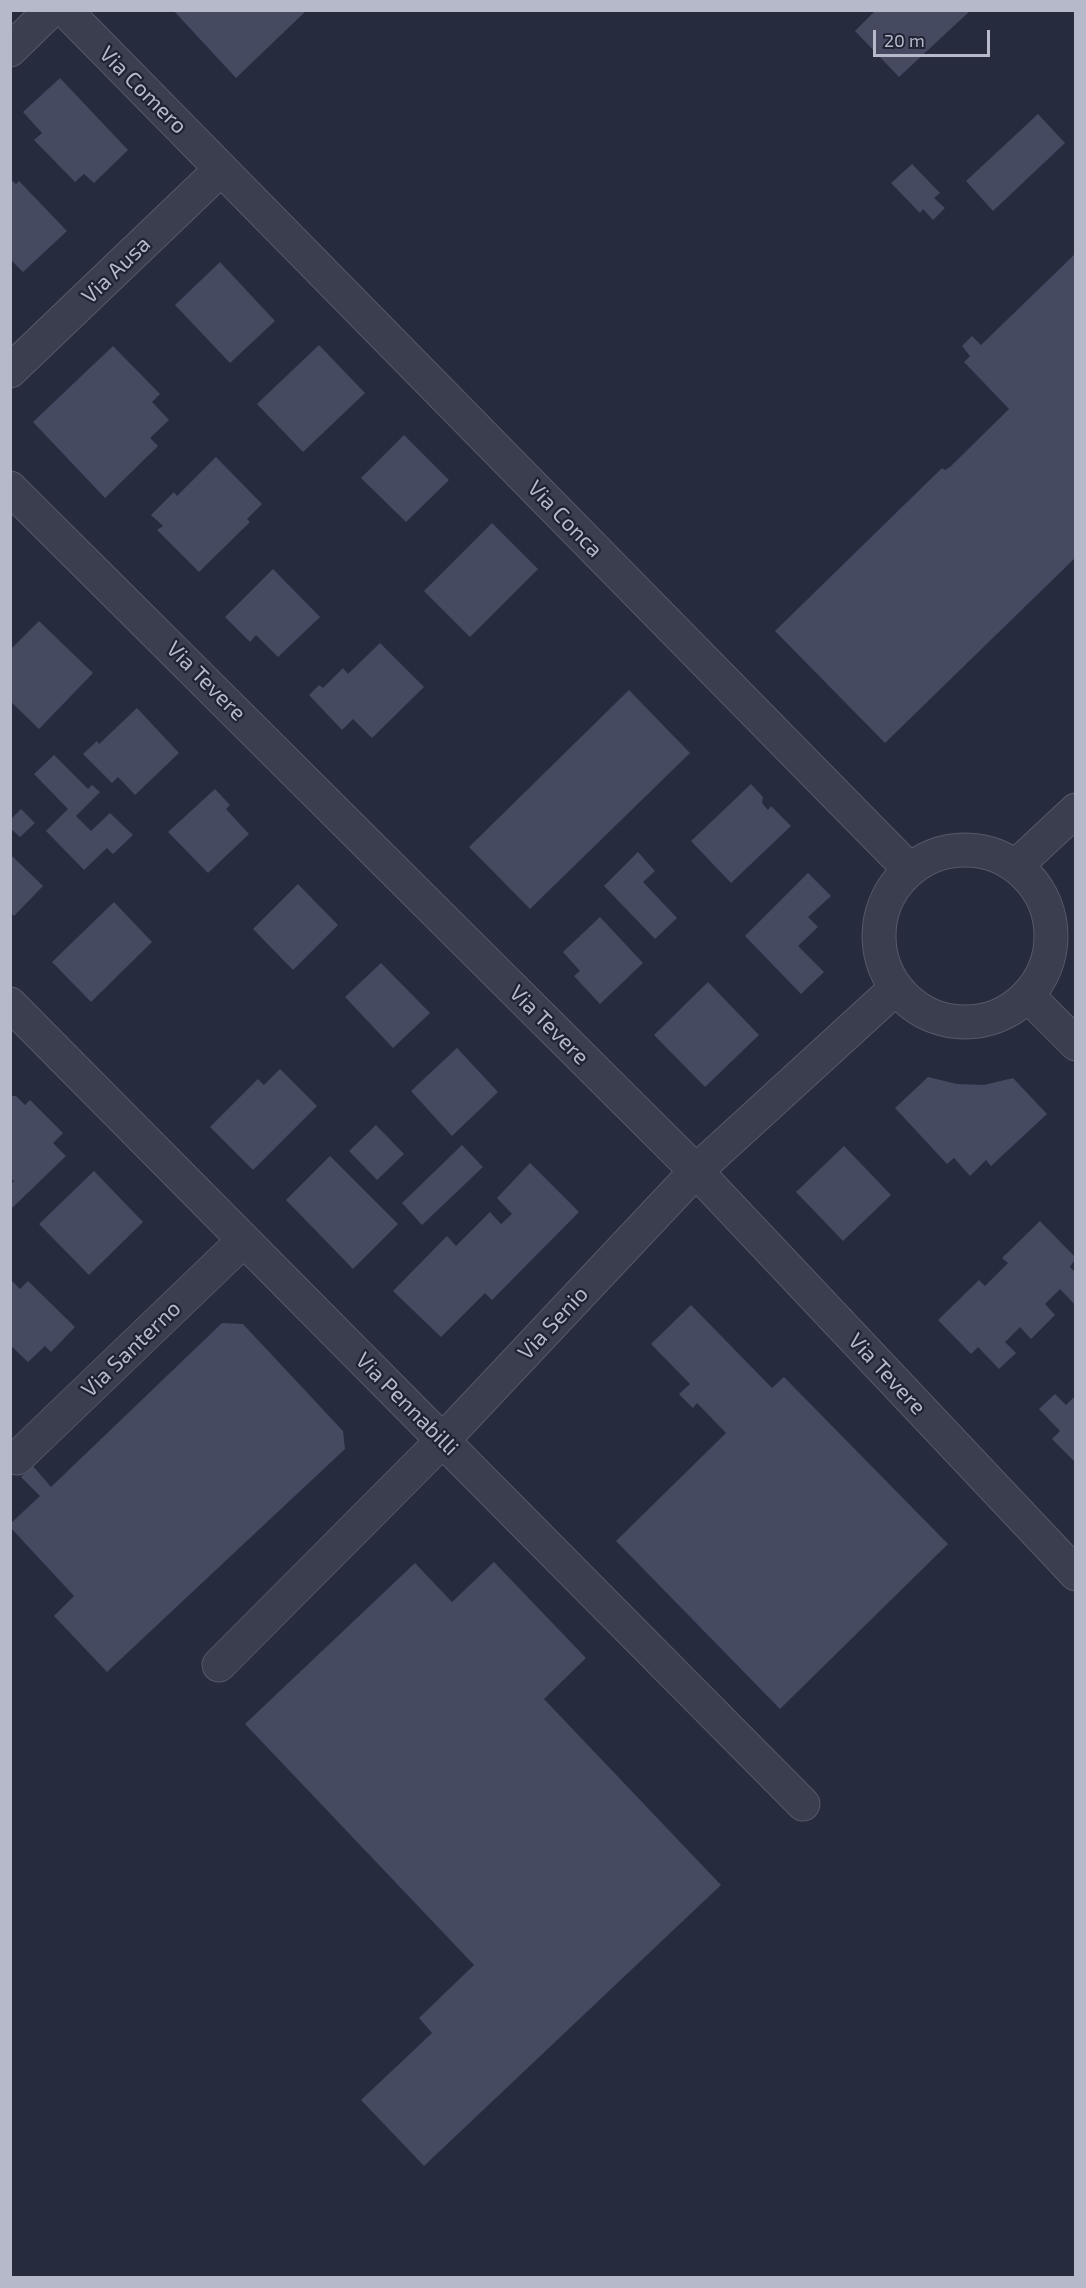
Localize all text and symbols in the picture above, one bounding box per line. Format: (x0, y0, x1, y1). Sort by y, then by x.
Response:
scale bar (876, 18, 993, 56)
text: 20 m (884, 29, 925, 51)
street label: Via Comero (94, 41, 192, 139)
street label: Via Ausa (76, 231, 156, 309)
street label: Via Conca (522, 475, 608, 563)
street label: Via Tevere (161, 636, 251, 726)
street label: Via Tevere (504, 980, 594, 1070)
street label: Via Senio (512, 1281, 594, 1365)
street label: Via Santerno (76, 1295, 186, 1403)
street label: Via Tevere (843, 1328, 931, 1420)
street label: Via Pennabilli (350, 1347, 464, 1461)

